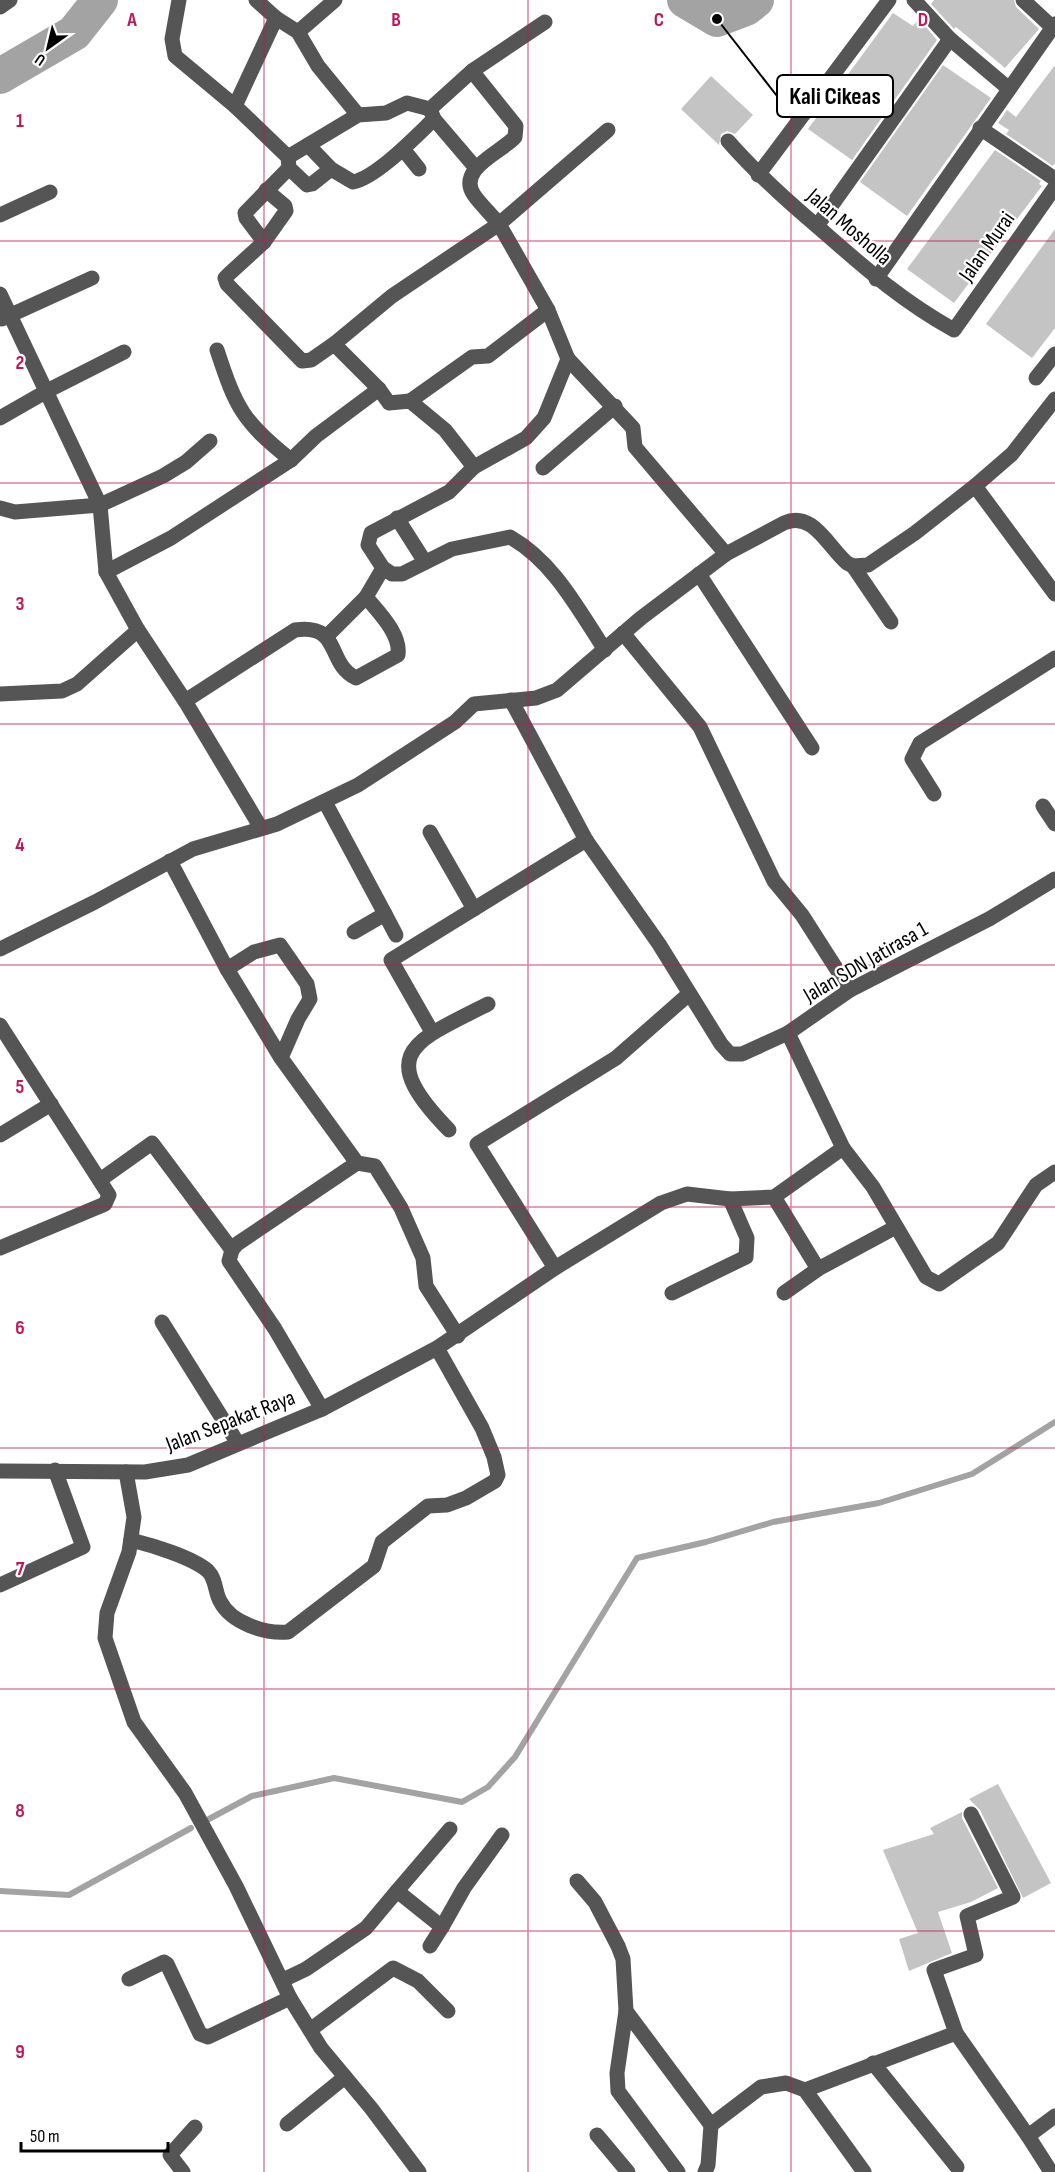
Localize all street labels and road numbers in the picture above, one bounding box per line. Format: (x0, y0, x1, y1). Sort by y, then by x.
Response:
street label: Jalan Mosholla (800, 182, 897, 271)
street label: Jalan Murai (953, 207, 1021, 288)
street label: Jalan SDN Jatirasa 1 (798, 916, 933, 1009)
street label: Jalan Sepakat Raya (161, 1384, 299, 1459)

